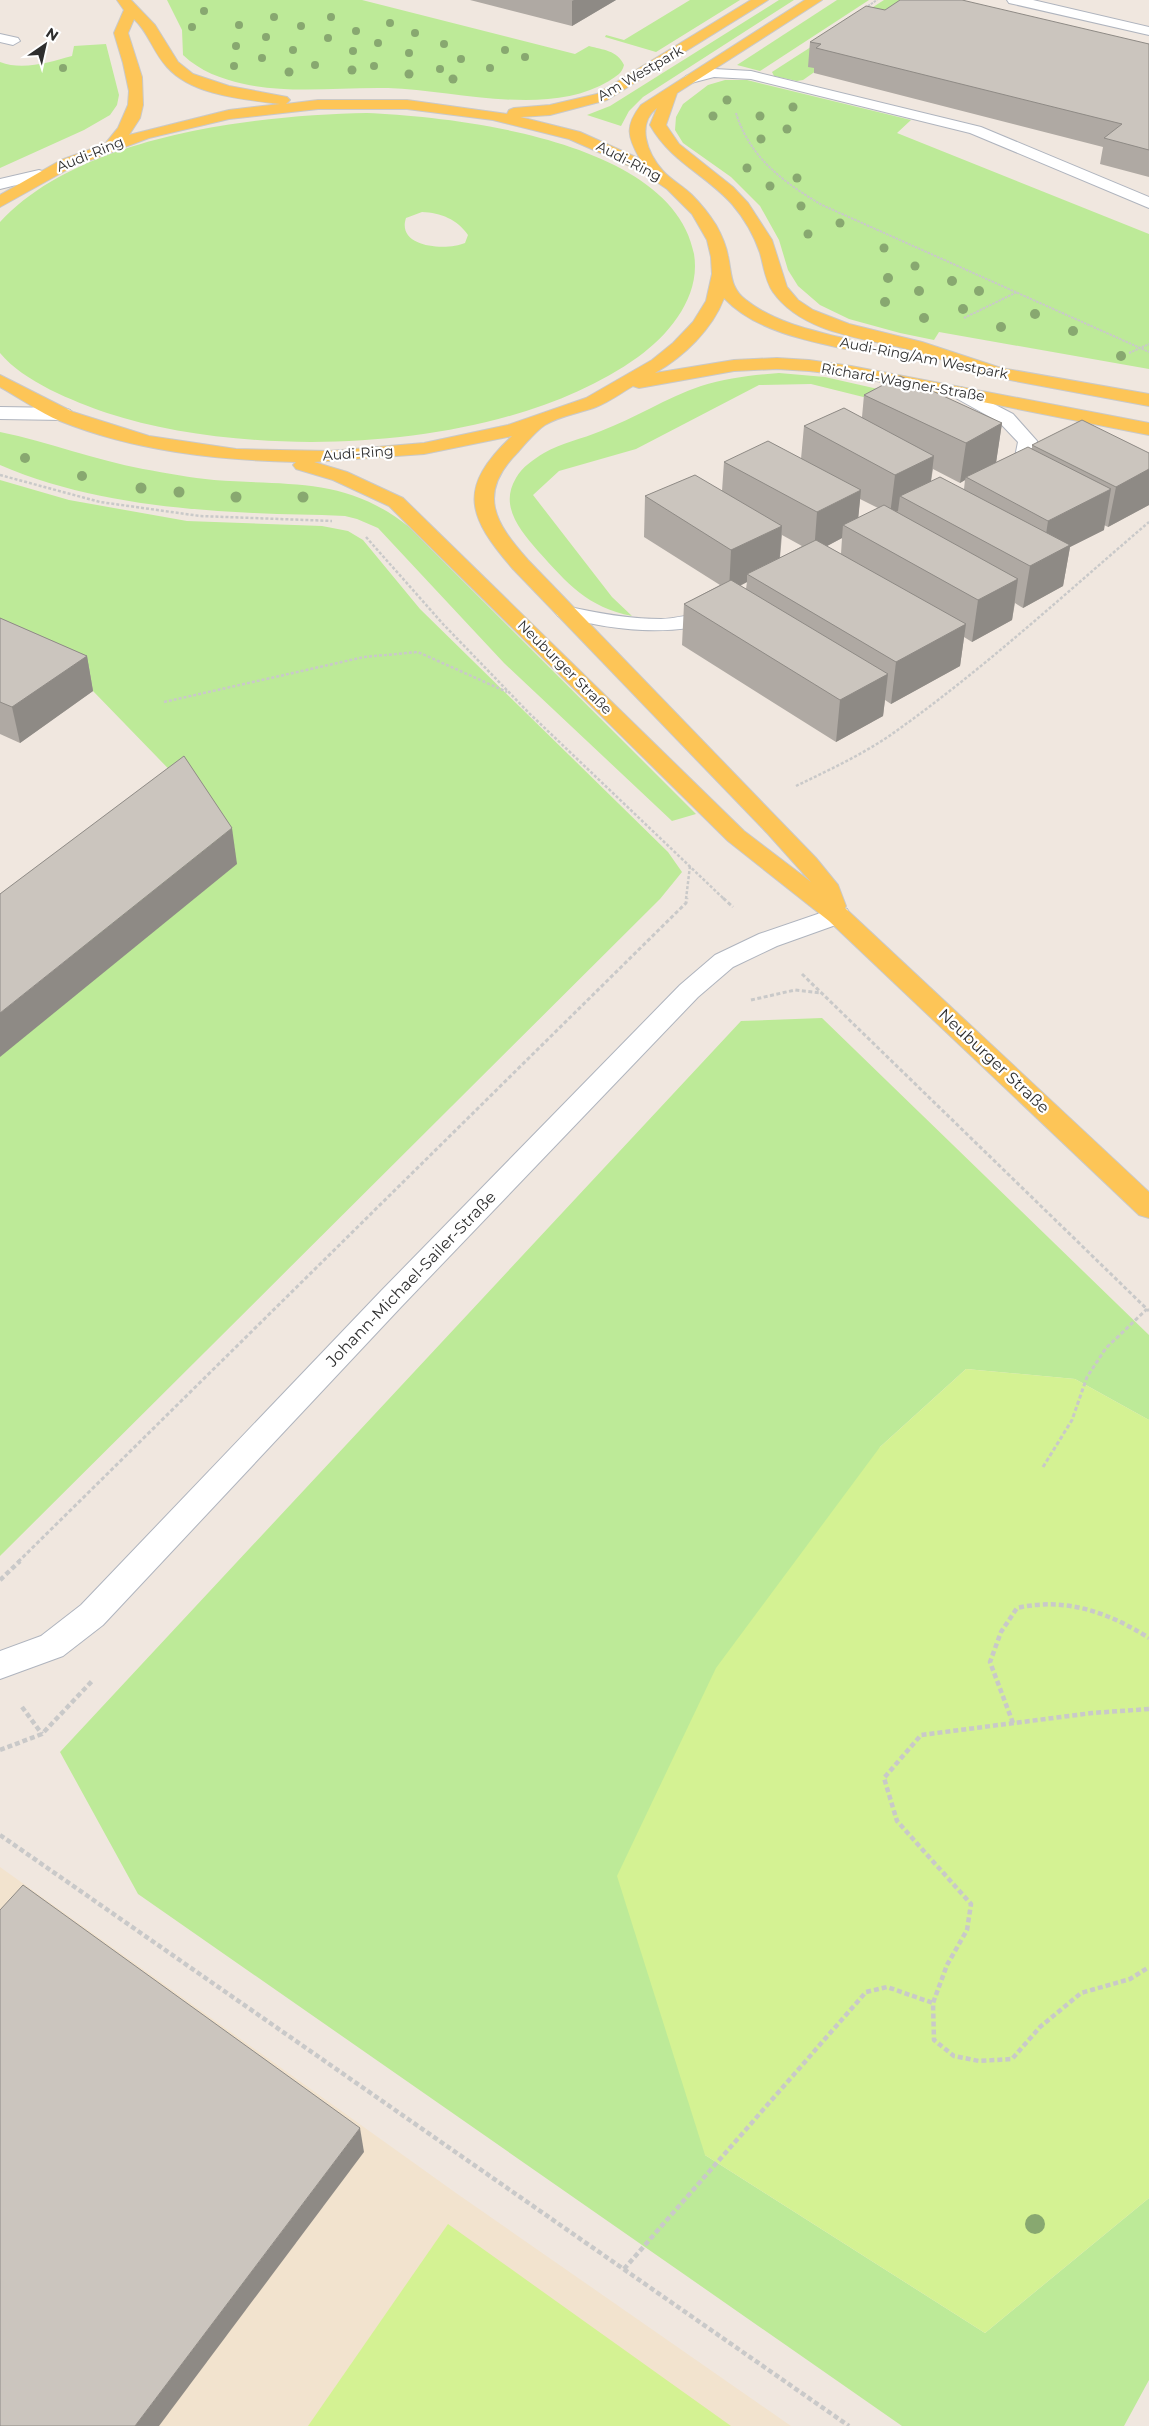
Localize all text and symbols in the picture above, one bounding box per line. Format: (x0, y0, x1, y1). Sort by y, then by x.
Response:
north arrow (20, 20, 70, 70)
text: N (43, 24, 62, 45)
street label: Am Westpark (594, 41, 687, 105)
street label: Audi-Ring (54, 132, 126, 176)
street label: Audi-Ring (593, 137, 665, 185)
street label: Audi-Ring/Am Westpark (838, 333, 1010, 383)
street label: Richard-Wagner-Straße (820, 359, 986, 405)
street label: Audi-Ring (322, 442, 394, 464)
street label: Neuburger Straße (514, 616, 616, 718)
street label: Neuburger Straße (935, 1005, 1053, 1117)
street label: Johann-Michael-Sailer-Straße (321, 1187, 500, 1371)

